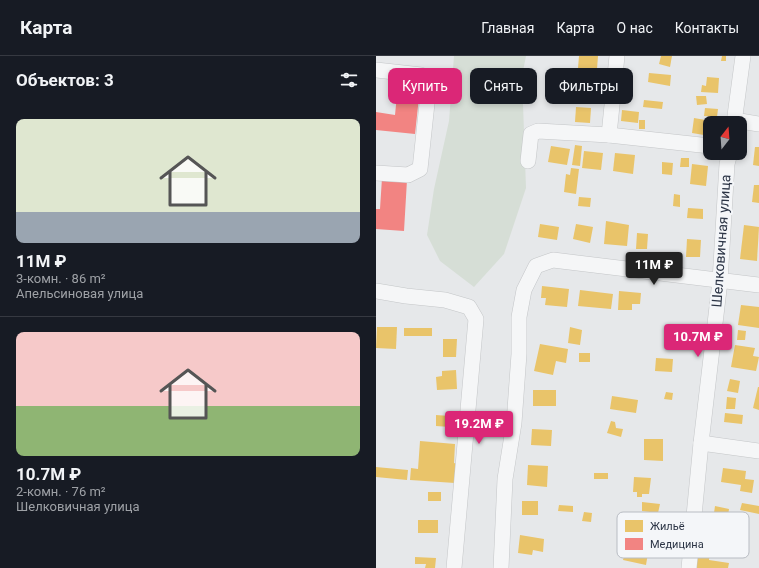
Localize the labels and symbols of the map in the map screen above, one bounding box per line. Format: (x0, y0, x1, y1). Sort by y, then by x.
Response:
north arrow (703, 116, 747, 160)
street label: Шелковичная улица (708, 174, 734, 308)
pin: 11M ₽ (626, 252, 682, 286)
pin: 10.7M ₽ (661, 324, 735, 358)
pin: 19.2M ₽ (442, 411, 516, 445)
legend (617, 512, 749, 558)
text: Жильё (650, 520, 685, 533)
text: Медицина (650, 538, 704, 551)

